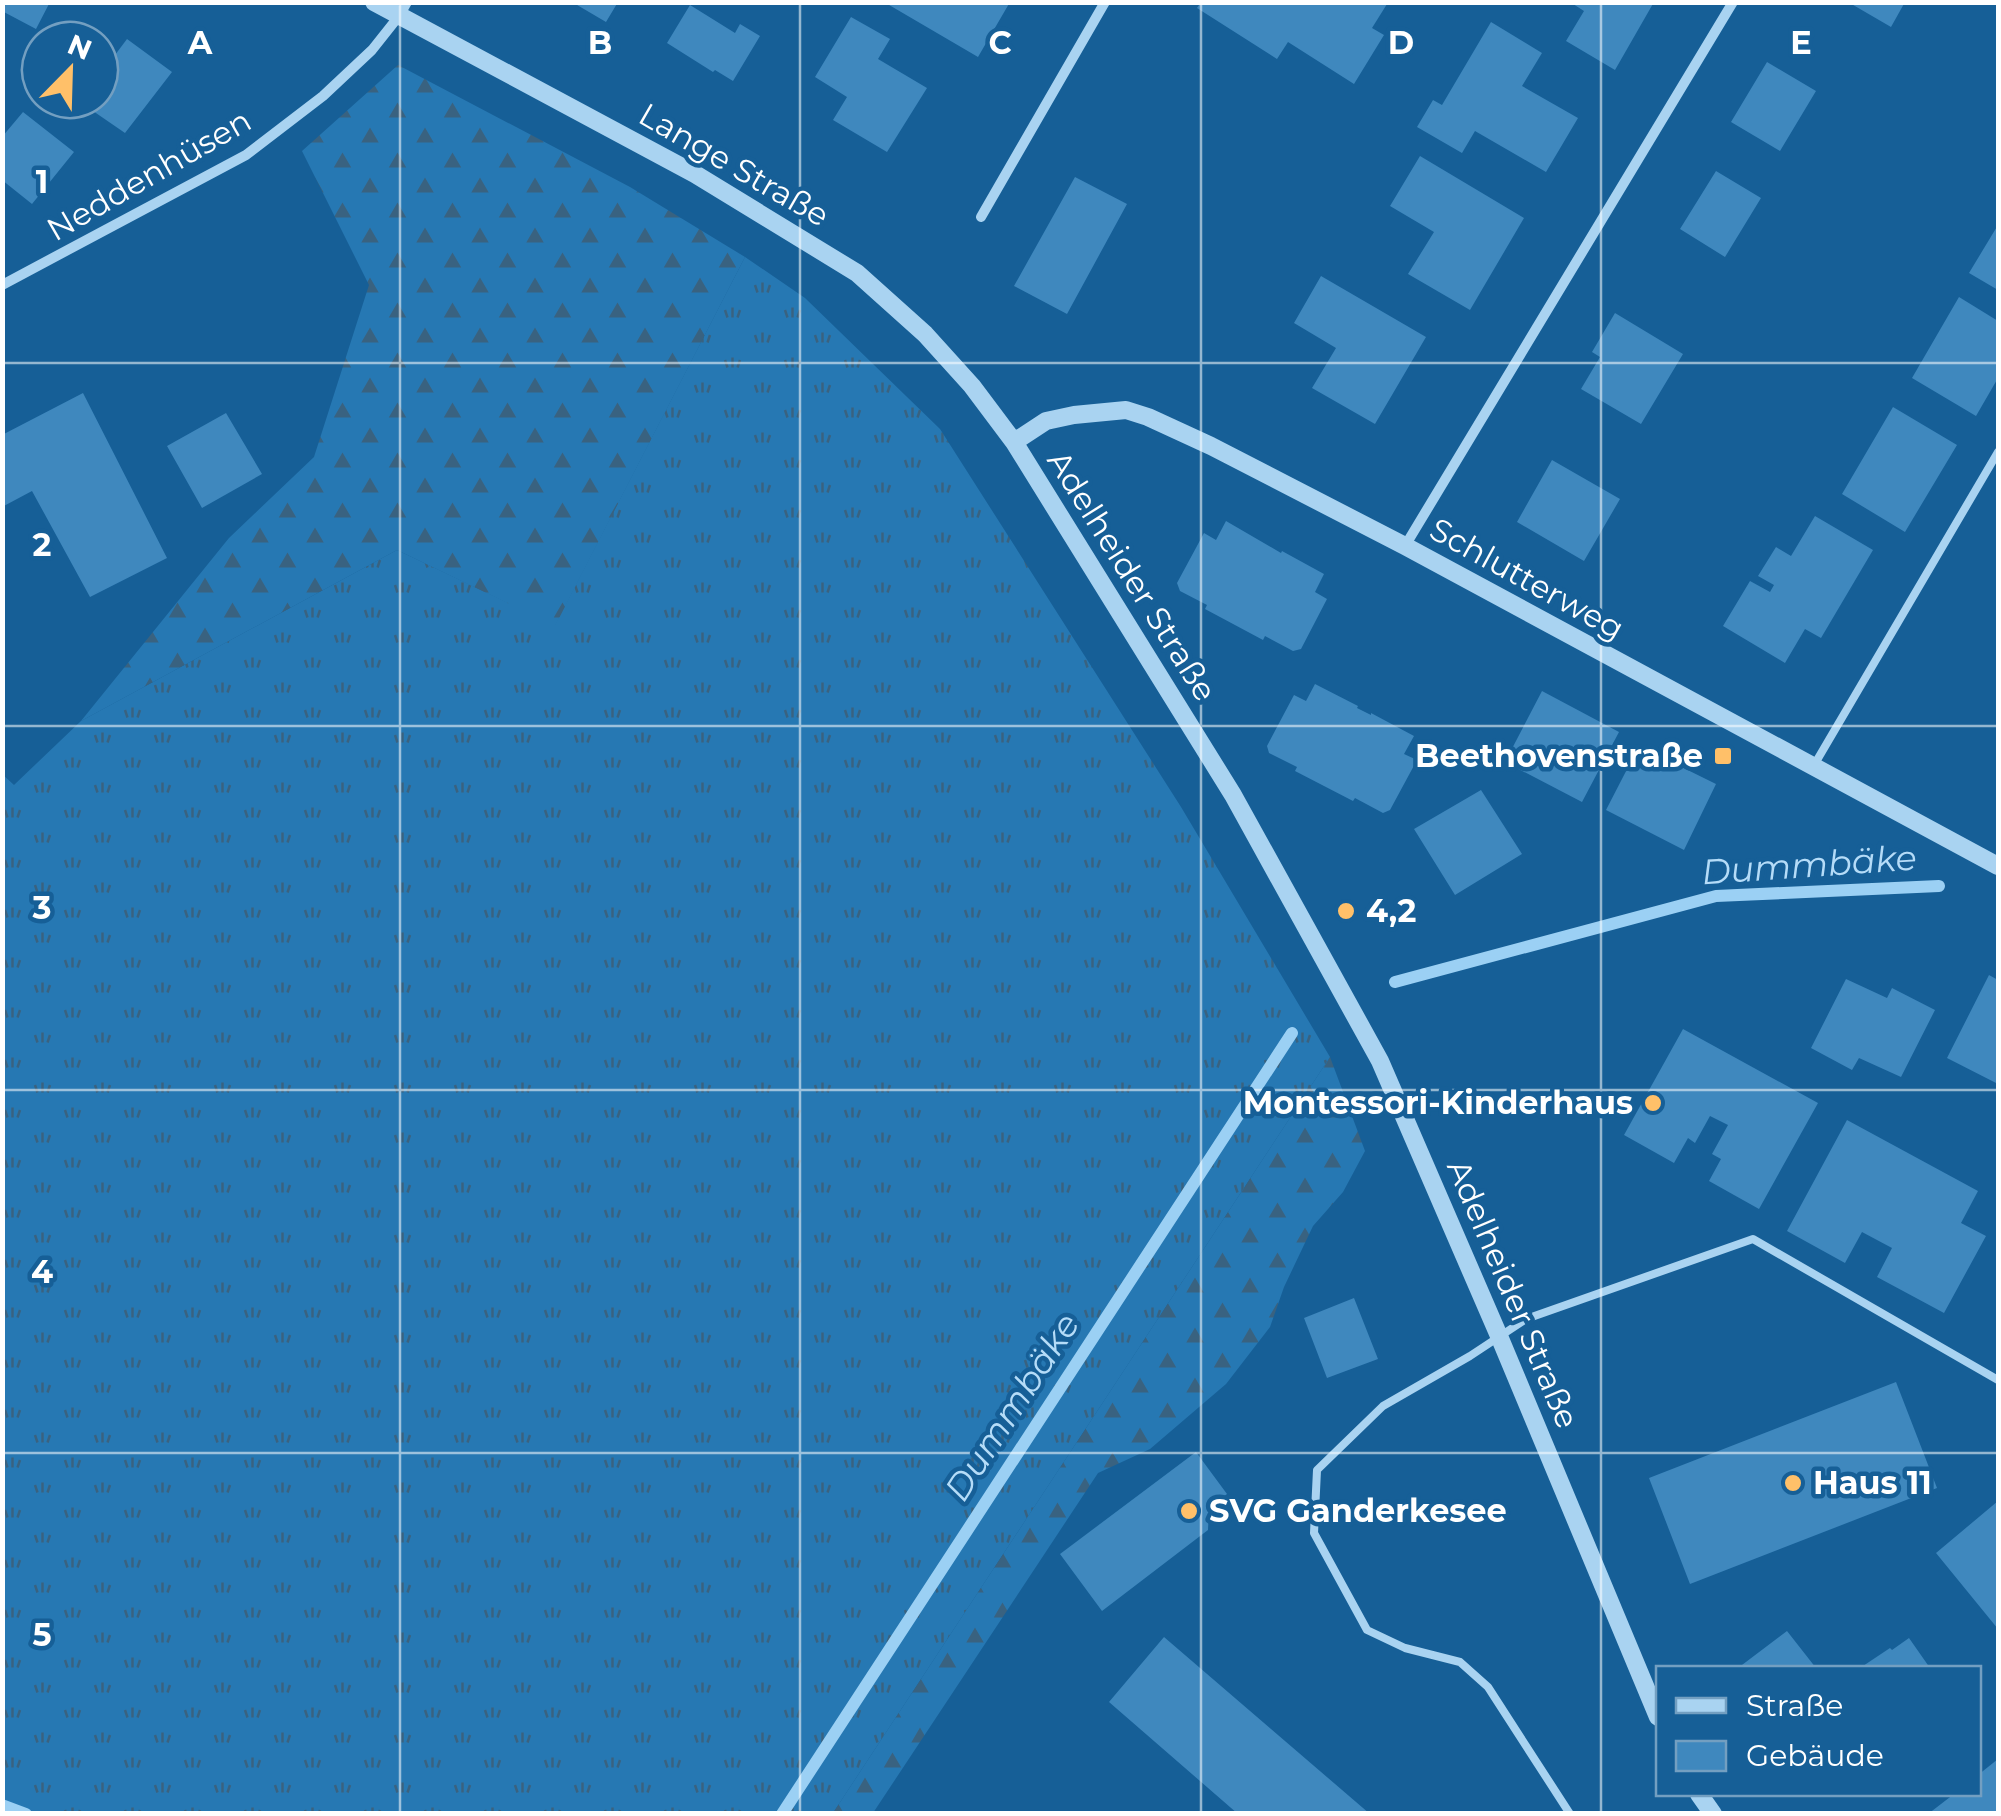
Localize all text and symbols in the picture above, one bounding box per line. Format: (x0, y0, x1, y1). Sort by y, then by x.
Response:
north arrow (20, 20, 120, 120)
text: A (187, 23, 213, 62)
text: B (588, 23, 612, 62)
text: C (988, 23, 1012, 62)
text: D (1388, 23, 1414, 62)
text: E (1790, 23, 1812, 62)
text: N (63, 27, 97, 67)
street label: Lange Straße (632, 94, 836, 235)
street label: Neddenhüsen (40, 100, 258, 249)
text: 1 (36, 162, 48, 201)
street label: Adelheider Straße (1040, 443, 1225, 708)
street label: Schlutterweg (1423, 509, 1631, 648)
text: 2 (33, 525, 51, 564)
place label: Beethovenstraße (1415, 736, 1703, 775)
marker: Beethovenstraße (1712, 745, 1734, 767)
water label: Dummbäke (1700, 836, 1918, 893)
text: 3 (32, 888, 51, 927)
place label: 4,2 (1366, 891, 1416, 930)
marker: 4,2 (1335, 900, 1357, 922)
place label: Montessori-Kinderhaus (1243, 1083, 1633, 1122)
marker: Montessori-Kinderhaus (1642, 1092, 1664, 1114)
street label: Adelheider Straße (1439, 1154, 1588, 1434)
text: 4 (31, 1252, 53, 1291)
water label: Dummbäke (935, 1305, 1088, 1509)
place label: Haus 11 (1813, 1463, 1932, 1502)
marker: Haus 11 (1782, 1472, 1804, 1494)
place label: SVG Ganderkesee (1209, 1491, 1507, 1530)
marker: SVG Ganderkesee (1178, 1500, 1200, 1522)
text: 5 (32, 1615, 52, 1654)
legend (1656, 1666, 1981, 1796)
text: Straße (1746, 1687, 1843, 1724)
text: Gebäude (1746, 1737, 1884, 1774)

